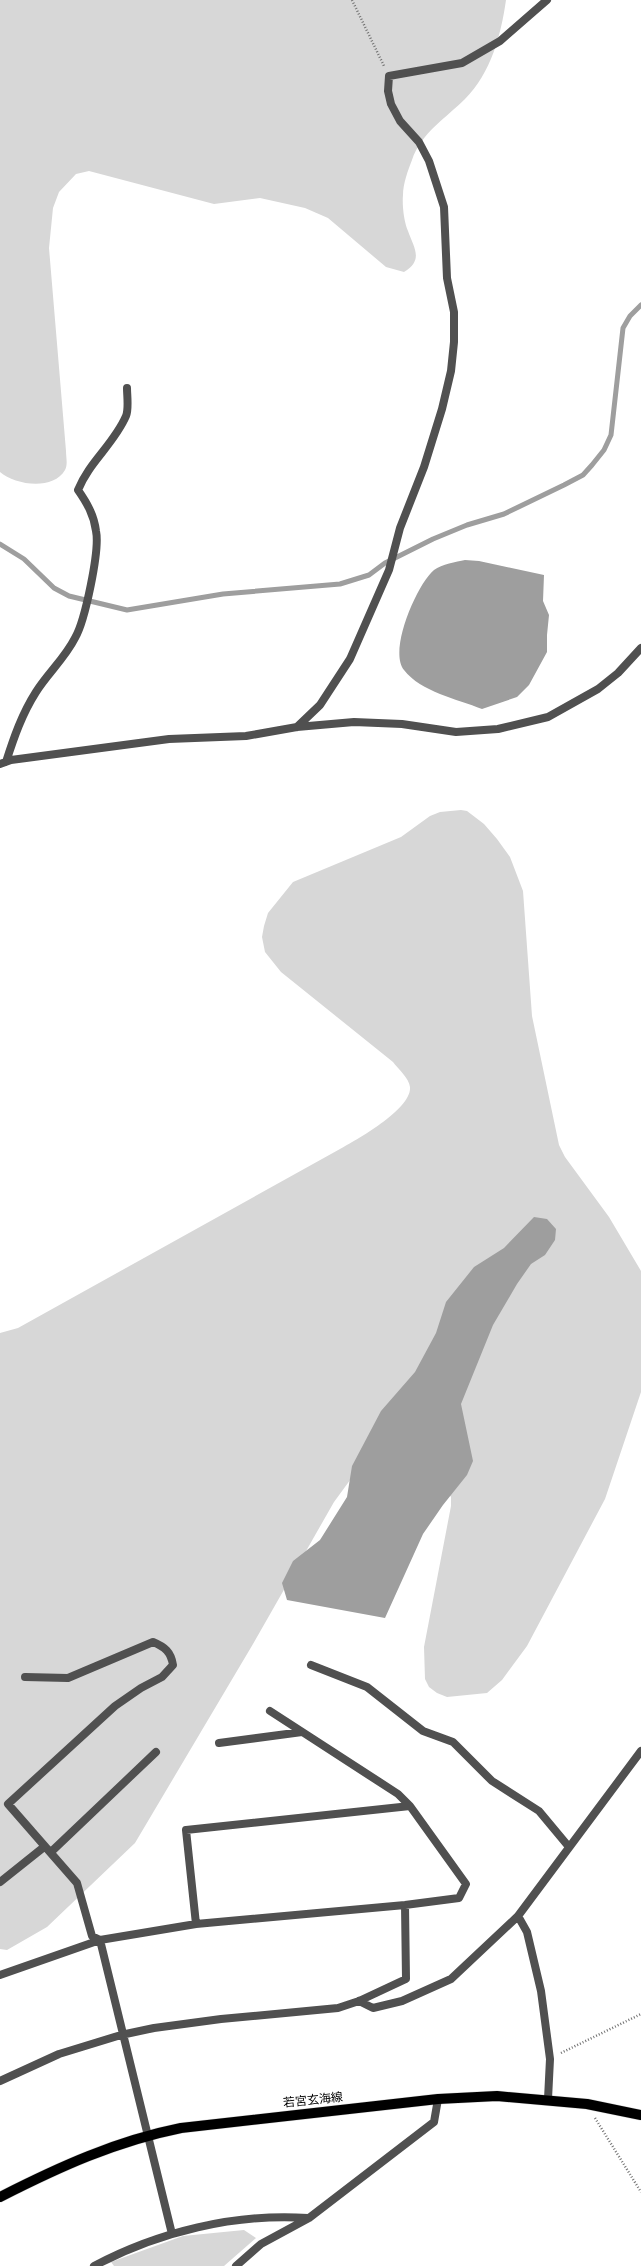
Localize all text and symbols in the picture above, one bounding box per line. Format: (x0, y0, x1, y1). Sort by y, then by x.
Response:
street label: 若宮玄海線 (282, 2090, 344, 2110)

